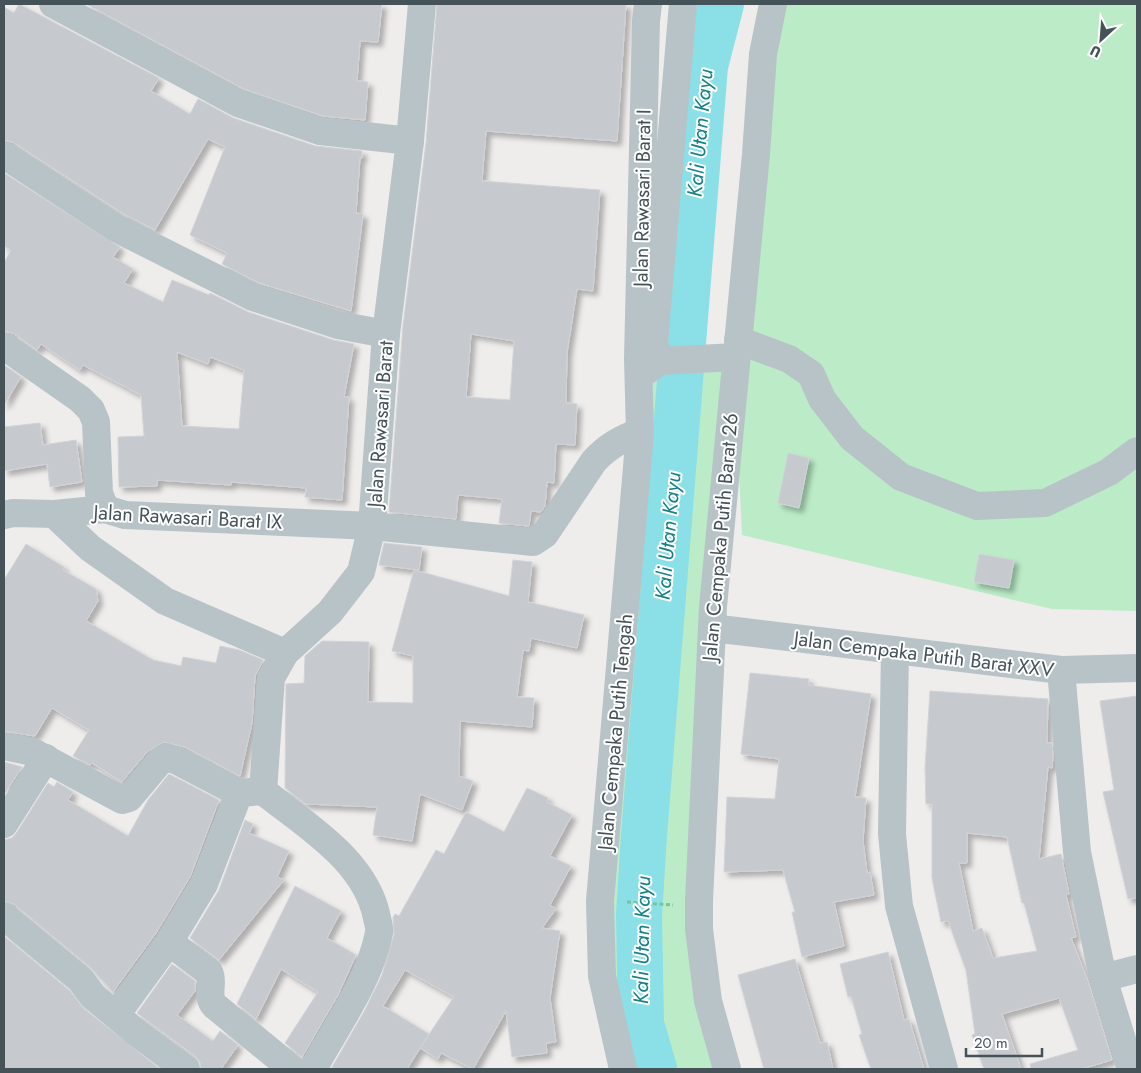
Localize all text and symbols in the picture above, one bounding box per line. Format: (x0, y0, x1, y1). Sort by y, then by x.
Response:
north arrow (1076, 15, 1126, 65)
text: U (1087, 41, 1104, 63)
water label: Kali Utan Kayu (679, 67, 721, 198)
street label: Jalan Rawasari Barat I (626, 109, 659, 290)
street label: Jalan Rawasari Barat (360, 340, 401, 511)
street label: Jalan Cempaka Putih Barat 26 (695, 412, 746, 665)
water label: Kali Utan Kayu (647, 470, 689, 601)
street label: Jalan Rawasari Barat IX (90, 498, 283, 537)
street label: Jalan Cempaka Putih Tengah (590, 613, 640, 855)
street label: Jalan Cempaka Putih Barat XXV (789, 624, 1056, 685)
water label: Kali Utan Kayu (626, 875, 658, 1004)
scale bar (966, 1026, 1042, 1058)
text: 20 m (974, 1032, 1008, 1054)

